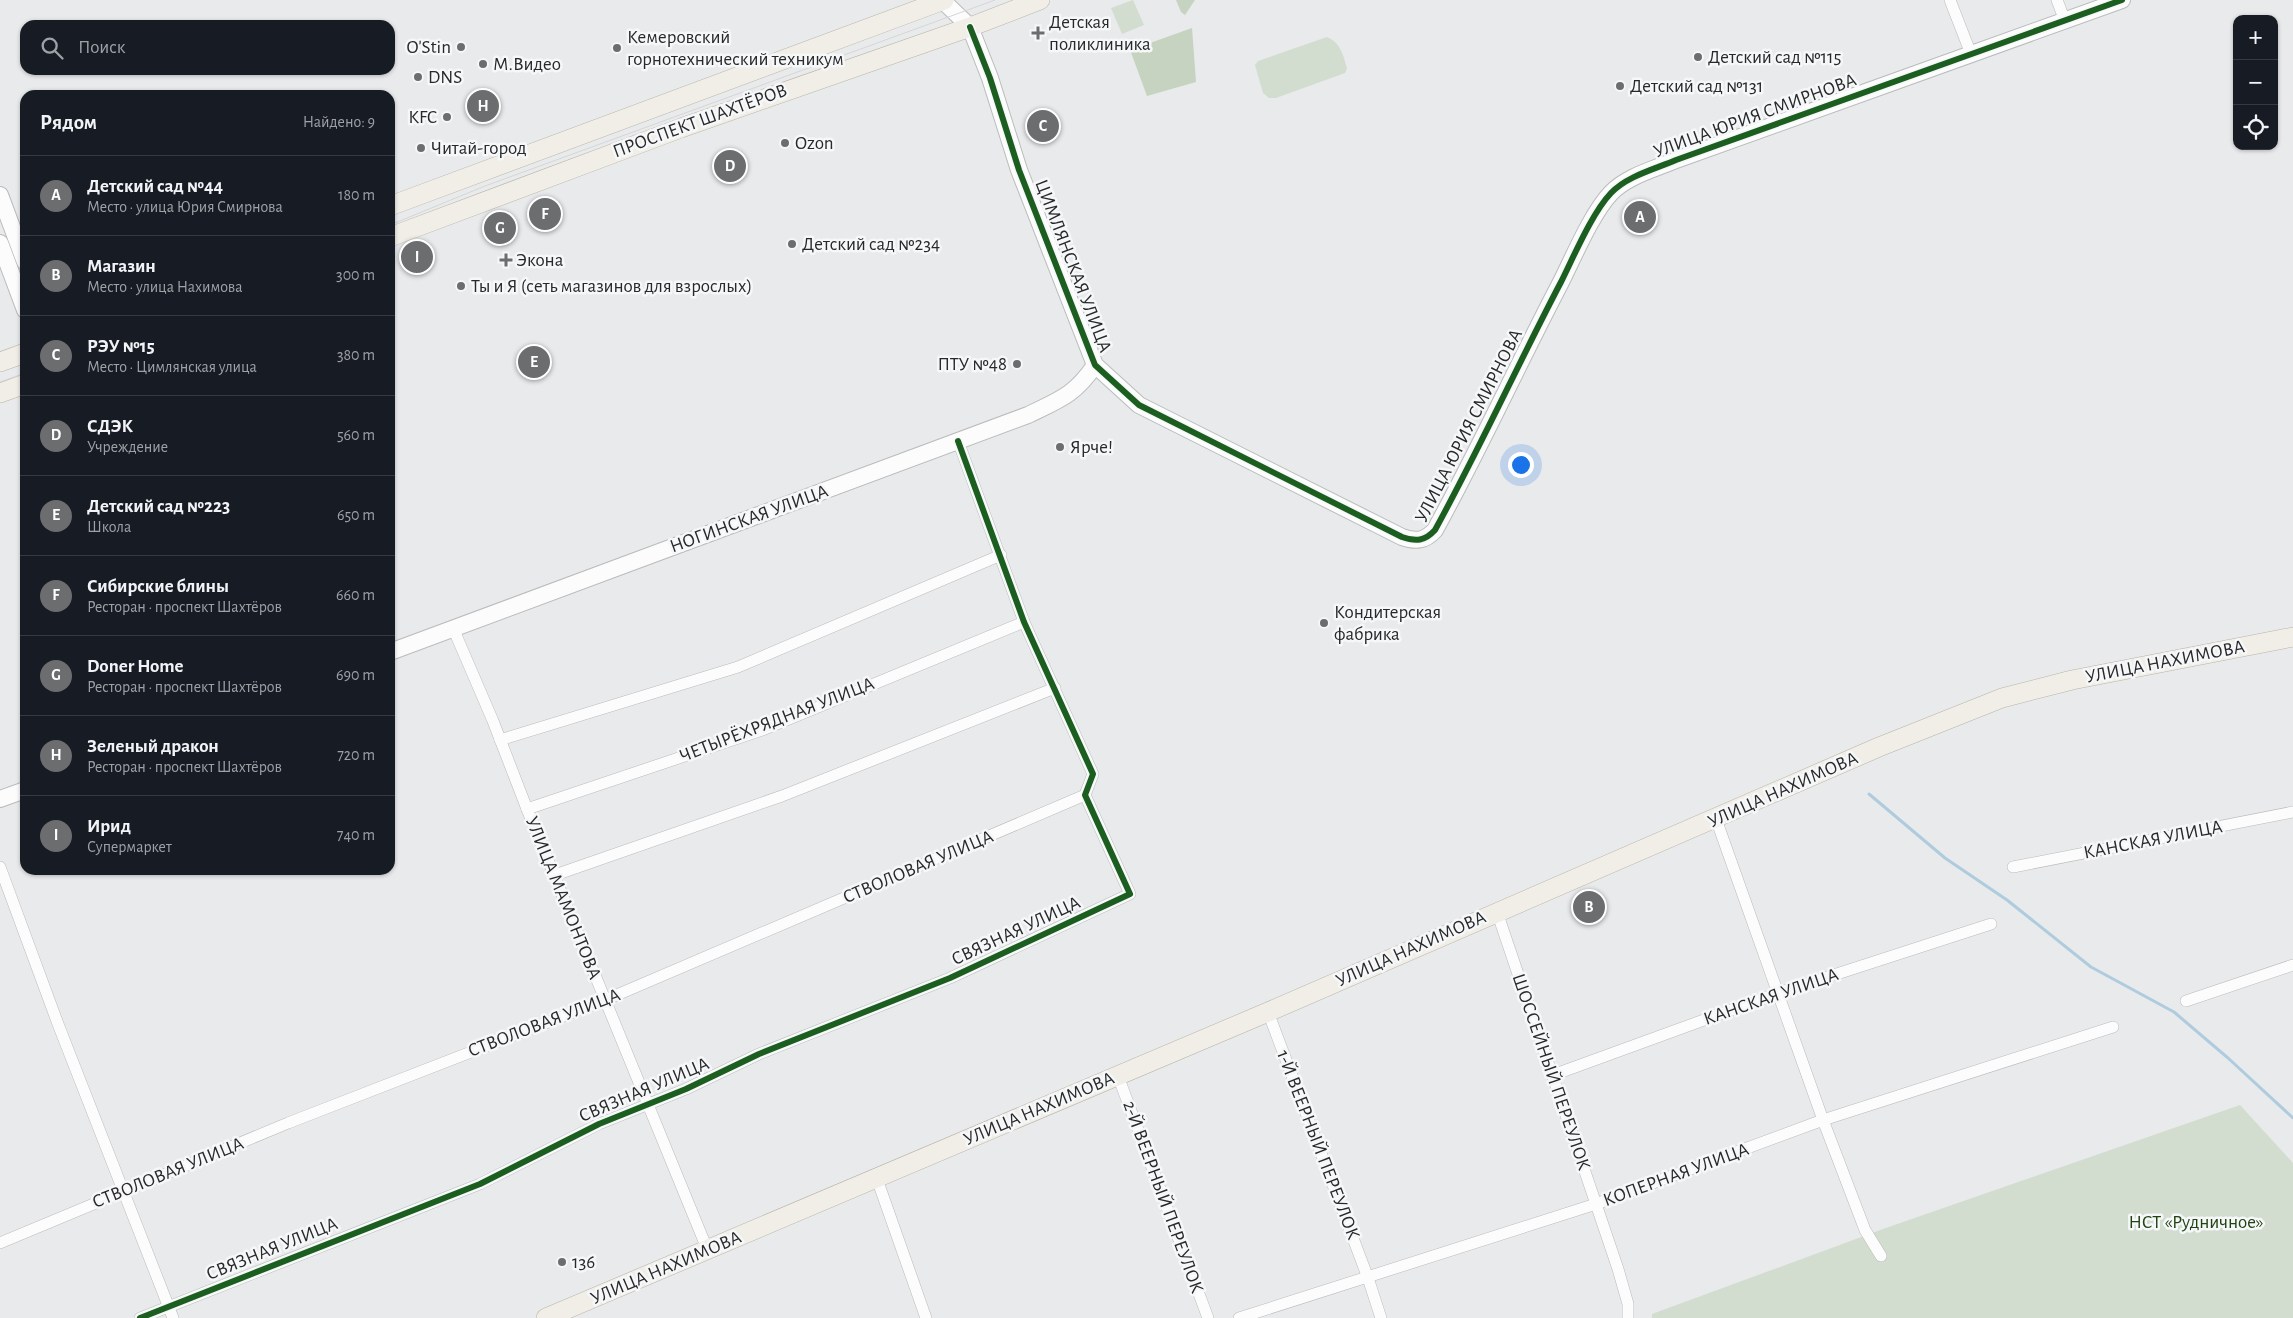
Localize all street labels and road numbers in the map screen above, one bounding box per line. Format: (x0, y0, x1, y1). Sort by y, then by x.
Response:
street label: УЛИЦА ЮРИЯ СМИРНОВА (1651, 70, 1859, 162)
street label: ПРОСПЕКТ ШАХТЁРОВ (610, 80, 790, 161)
street label: ЦИМЛЯНСКАЯ УЛИЦА (1031, 177, 1115, 355)
street label: УЛИЦА ЮРИЯ СМИРНОВА (1412, 326, 1526, 526)
street label: НОГИНСКАЯ УЛИЦА (667, 482, 831, 556)
street label: УЛИЦА НАХИМОВА (2084, 637, 2246, 687)
street label: ЧЕТЫРЁХРЯДНАЯ УЛИЦА (677, 673, 877, 766)
street label: УЛИЦА НАХИМОВА (1705, 748, 1861, 832)
street label: УЛИЦА МАМОНТОВА (522, 814, 604, 982)
street label: КАНСКАЯ УЛИЦА (2082, 817, 2224, 863)
street label: СТВОЛОВАЯ УЛИЦА (840, 827, 996, 907)
street label: СВЯЗНАЯ УЛИЦА (949, 893, 1083, 969)
street label: УЛИЦА НАХИМОВА (1333, 907, 1489, 991)
street label: КАНСКАЯ УЛИЦА (1701, 965, 1841, 1029)
street label: ШОССЕЙНЫЙ ПЕРЕУЛОК (1508, 971, 1595, 1173)
street label: СТВОЛОВАЯ УЛИЦА (465, 985, 623, 1061)
street label: 1-Й ВЕЕРНЫЙ ПЕРЕУЛОК (1273, 1047, 1364, 1242)
street label: СВЯЗНАЯ УЛИЦА (576, 1054, 712, 1126)
street label: УЛИЦА НАХИМОВА (961, 1069, 1117, 1149)
street label: 2-Й ВЕЕРНЫЙ ПЕРЕУЛОК (1119, 1098, 1208, 1296)
street label: СТВОЛОВАЯ УЛИЦА (90, 1134, 246, 1212)
street label: КОПЕРНАЯ УЛИЦА (1601, 1140, 1751, 1210)
street label: СВЯЗНАЯ УЛИЦА (204, 1214, 340, 1284)
street label: УЛИЦА НАХИМОВА (588, 1228, 744, 1308)

